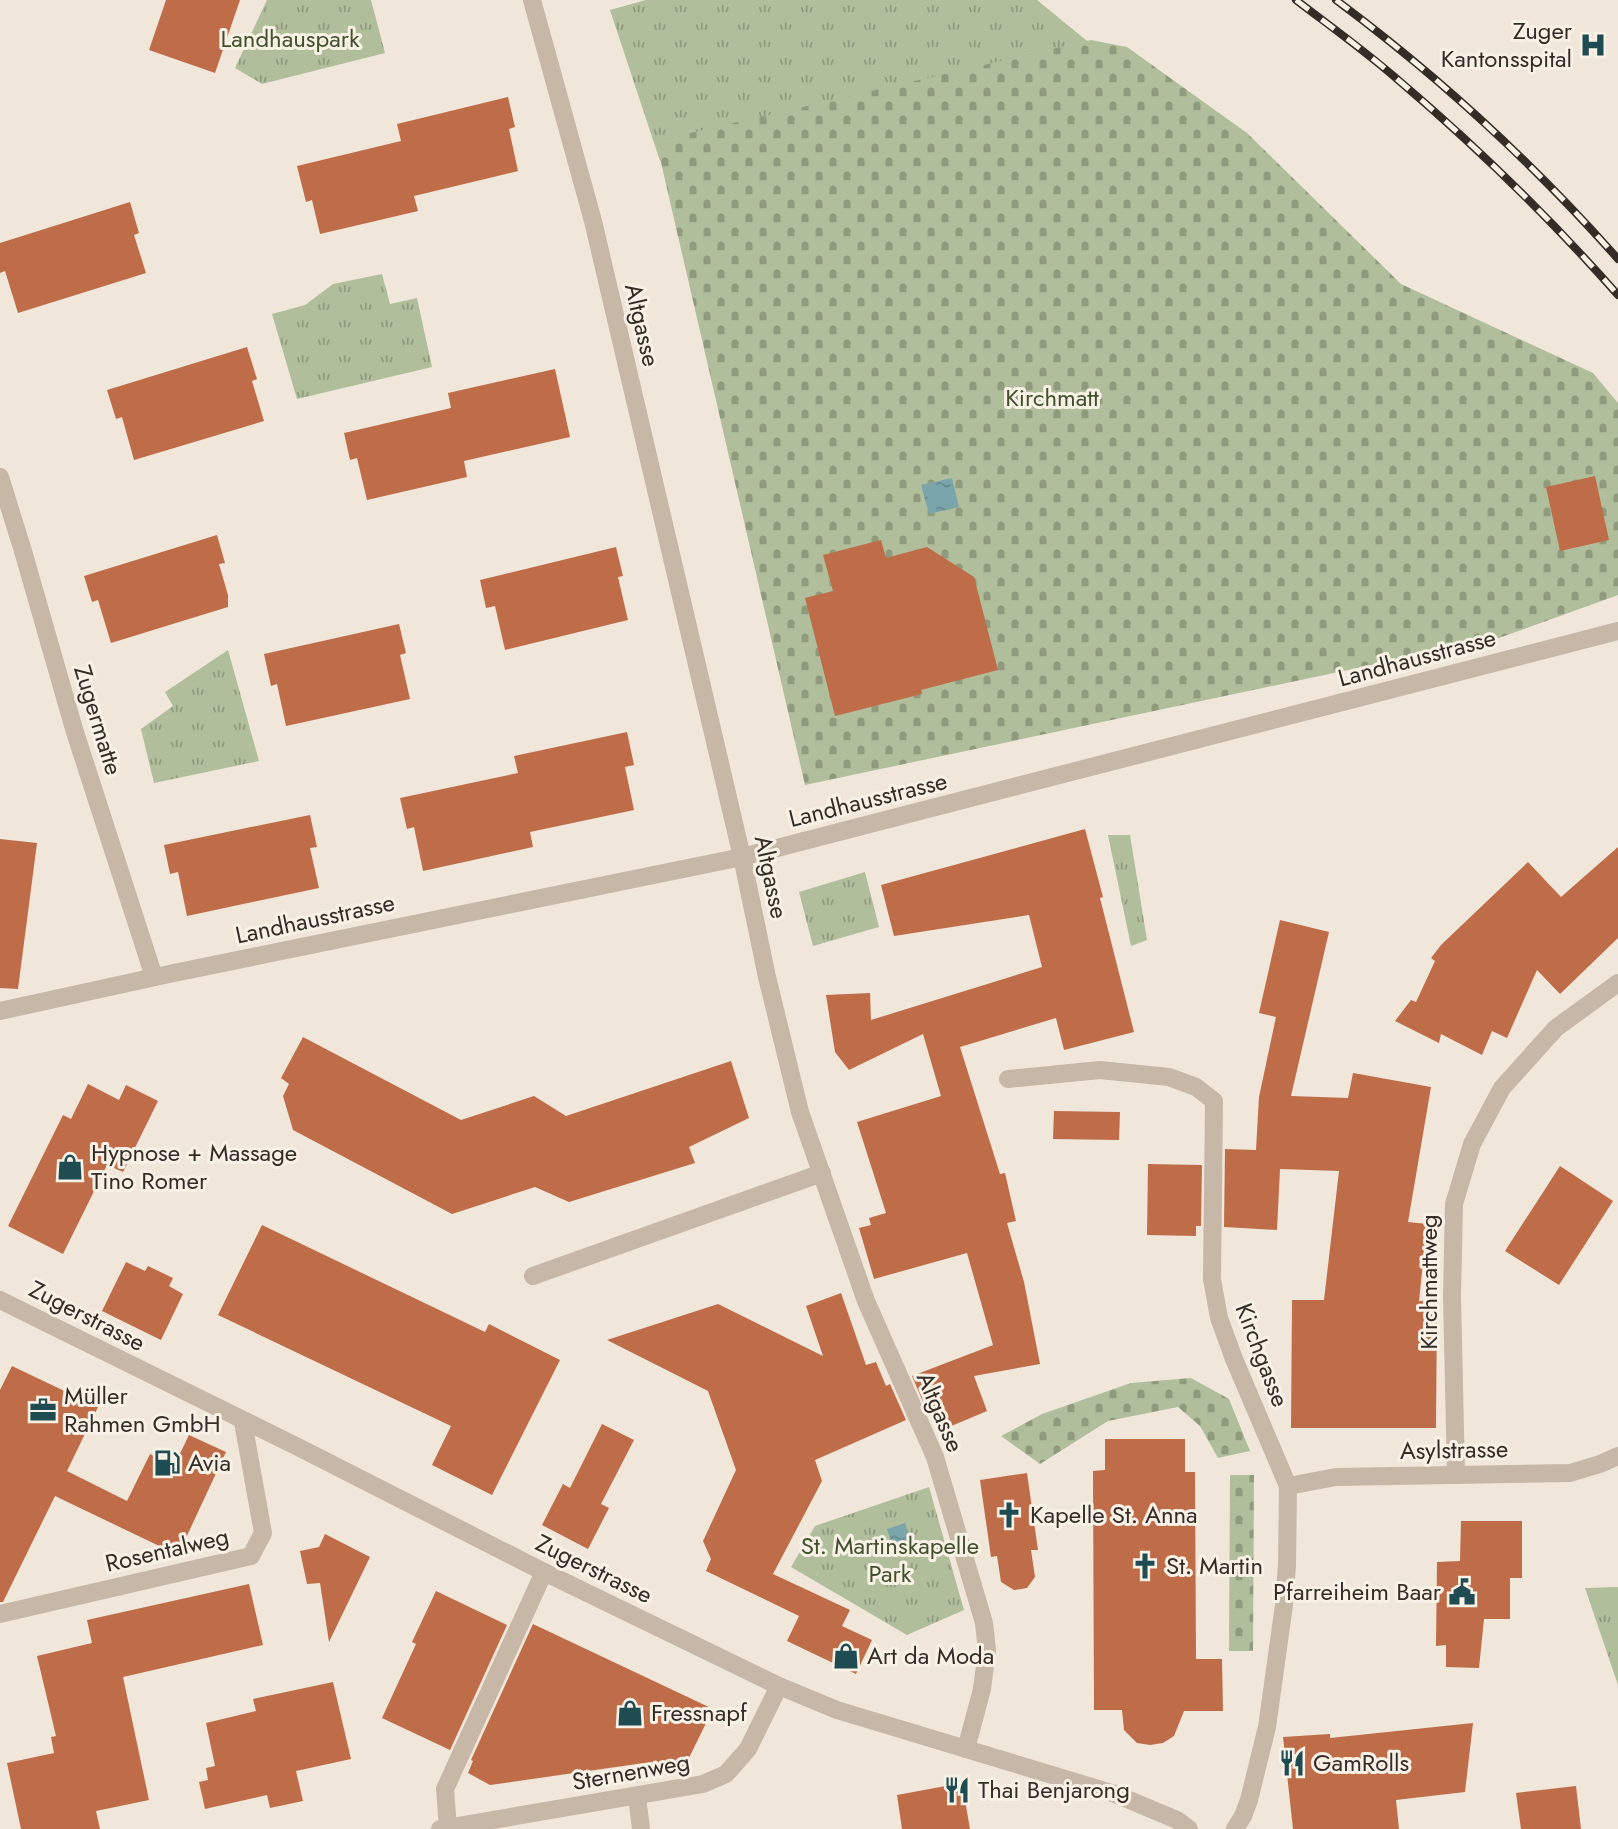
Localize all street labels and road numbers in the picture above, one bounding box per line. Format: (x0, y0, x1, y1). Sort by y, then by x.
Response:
street label: Altgasse (616, 280, 669, 370)
street label: Landhausstrasse (1334, 620, 1500, 695)
street label: Zugermatte (65, 661, 132, 779)
street label: Landhausstrasse (785, 763, 951, 836)
street label: Altgasse (746, 832, 797, 922)
street label: Landhausstrasse (232, 885, 398, 952)
street label: Kirchmattweg (1411, 1214, 1446, 1350)
street label: Zugerstrasse (23, 1271, 151, 1360)
street label: Kirchgasse (1227, 1298, 1298, 1412)
street label: Altgasse (908, 1366, 973, 1457)
street label: Asylstrasse (1399, 1431, 1508, 1468)
street label: Rosentalweg (102, 1518, 232, 1581)
street label: Zugerstrasse (530, 1525, 659, 1612)
street label: Sternenweg (569, 1744, 693, 1799)

